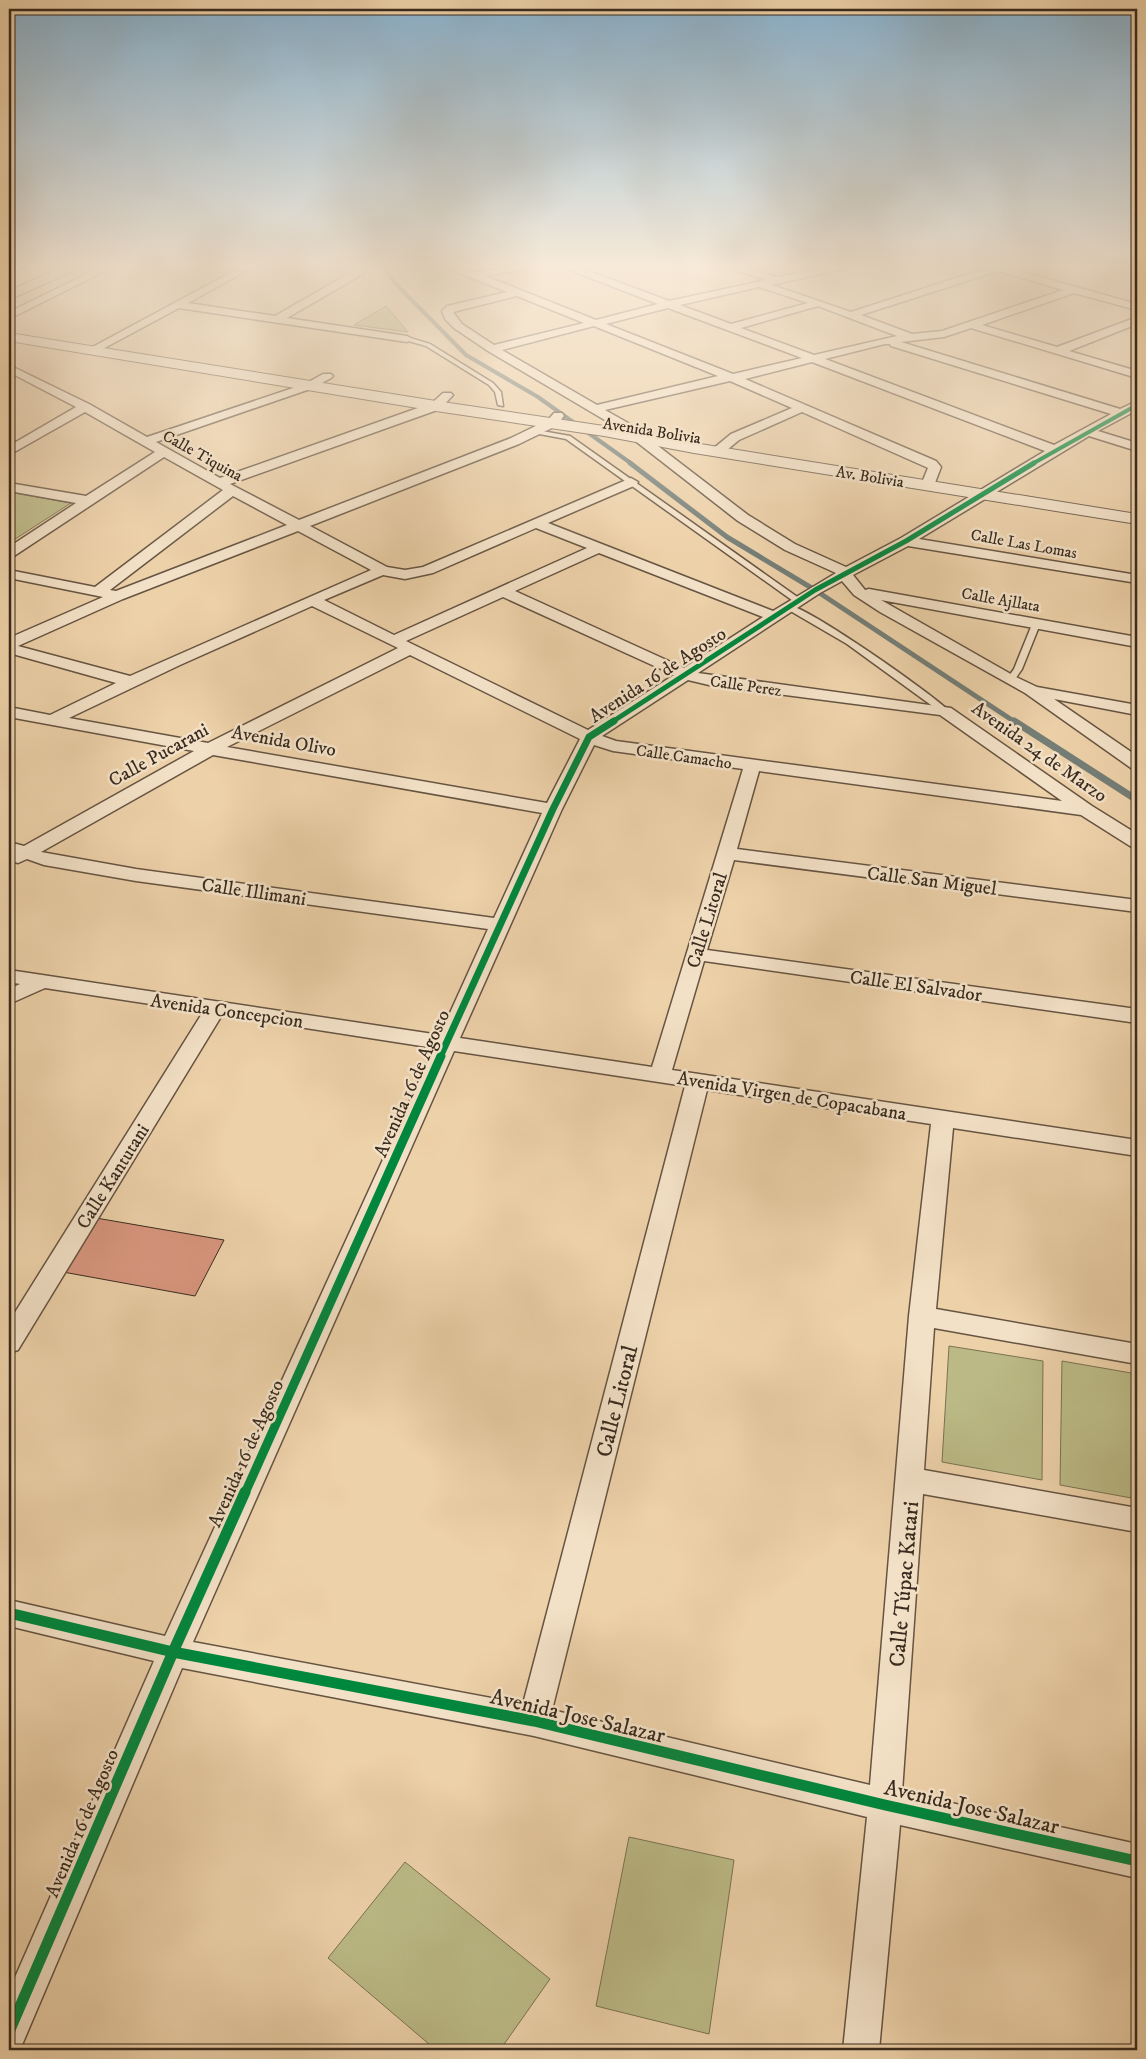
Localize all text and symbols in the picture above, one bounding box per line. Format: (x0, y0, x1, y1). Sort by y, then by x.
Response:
street label: Avenida Bolivia (601, 413, 702, 449)
street label: Calle Tiquina (159, 426, 246, 486)
street label: Av. Bolivia (834, 462, 905, 492)
street label: Calle Las Lomas (969, 525, 1079, 563)
street label: Calle Ajllata (960, 583, 1042, 617)
street label: Avenida 16 de Agosto (585, 622, 731, 728)
street label: Calle Perez (709, 671, 783, 701)
street label: Avenida 24 de Marzo (967, 697, 1111, 808)
street label: Calle Pucarani (105, 718, 213, 792)
street label: Avenida Olivo (230, 721, 338, 762)
street label: Calle Camacho (635, 740, 733, 774)
street label: Calle San Miguel (866, 862, 998, 901)
street label: Calle Litoral (682, 870, 733, 971)
street label: Calle Illimani (200, 874, 308, 911)
street label: Calle El Salvador (848, 966, 983, 1007)
street label: Avenida Concepcion (149, 989, 305, 1034)
street label: Avenida 16 de Agosto (370, 1006, 455, 1161)
street label: Avenida Virgen de Copacabana (676, 1067, 908, 1126)
street label: Calle Kantutani (72, 1120, 155, 1234)
street label: Calle Litoral (591, 1342, 644, 1460)
street label: Avenida 16 de Agosto (204, 1376, 289, 1531)
street label: Calle Túpac Katari (884, 1500, 925, 1668)
street label: Avenida Jose Salazar (488, 1683, 669, 1750)
street label: Avenida 16 de Agosto (41, 1746, 124, 1901)
street label: Avenida Jose Salazar (882, 1774, 1063, 1841)

